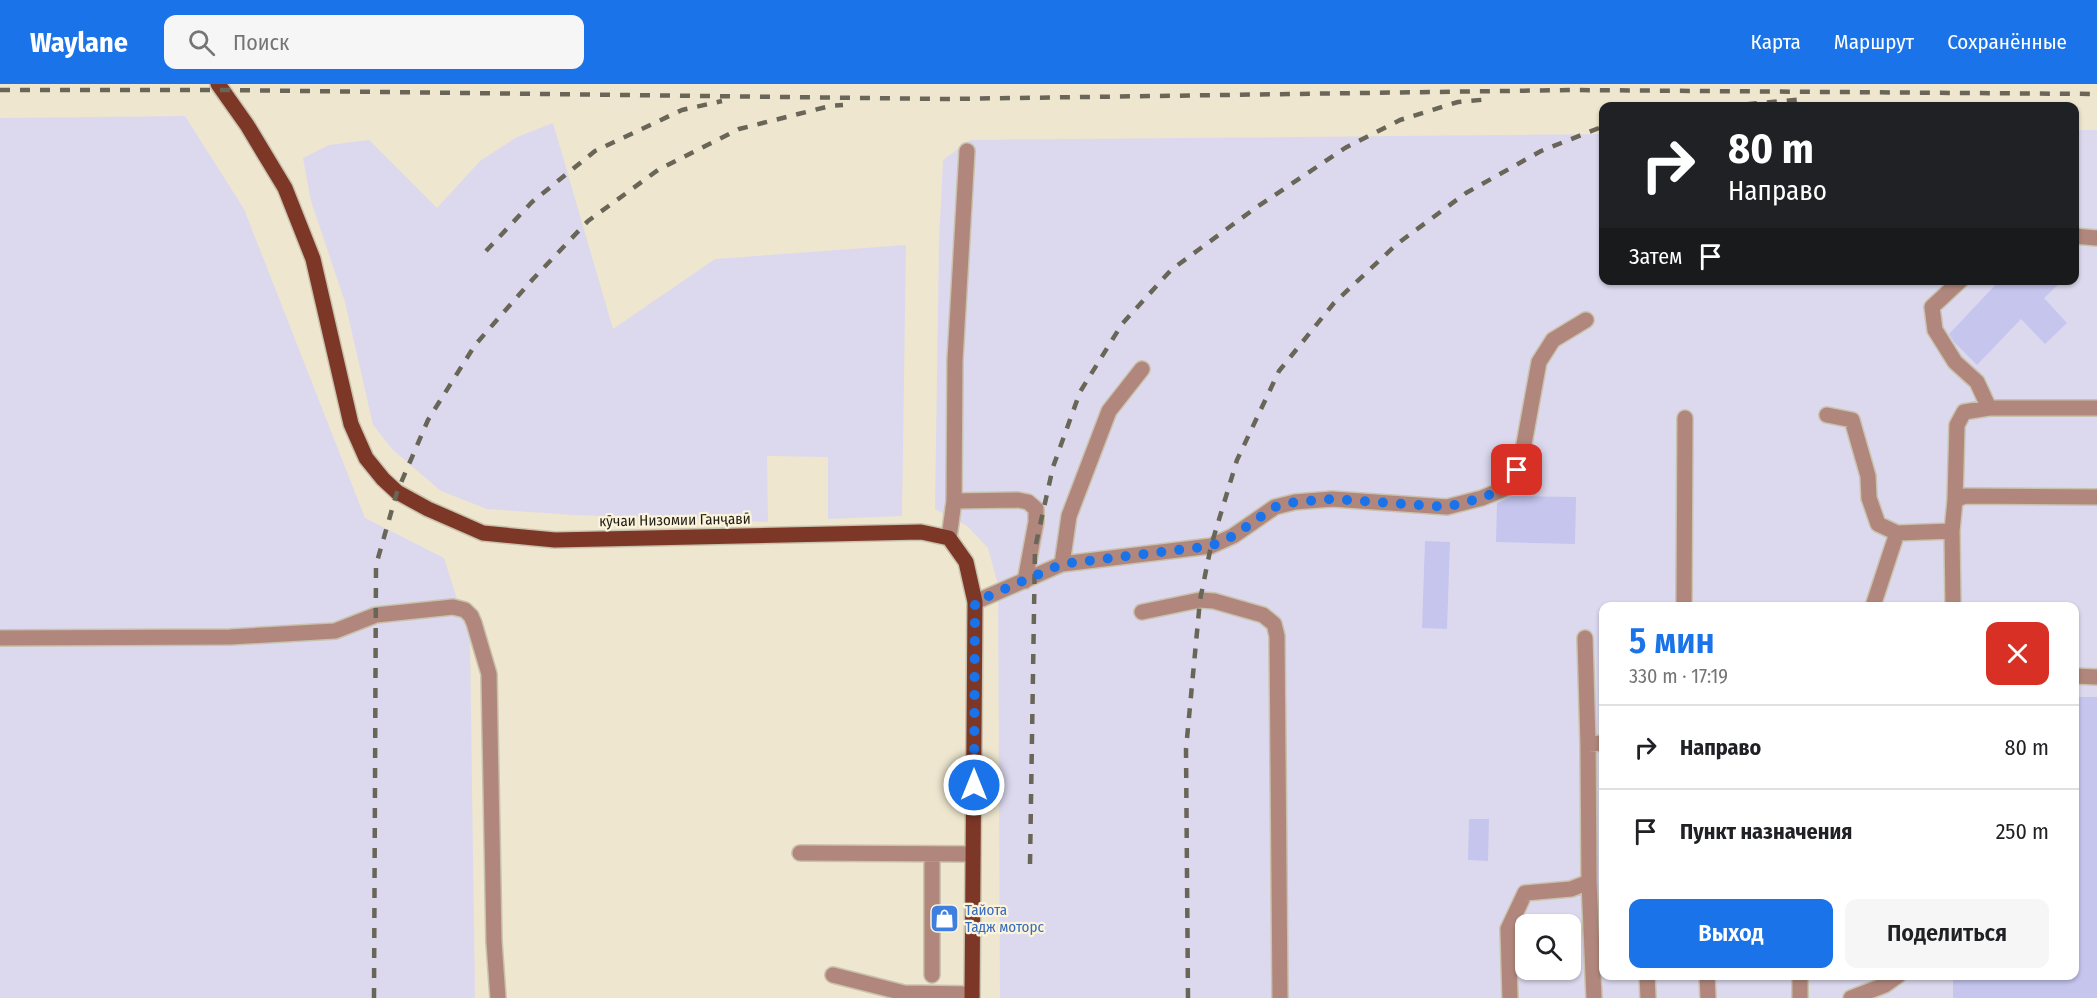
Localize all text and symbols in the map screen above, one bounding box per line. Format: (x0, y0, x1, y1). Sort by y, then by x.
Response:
search box (164, 15, 584, 69)
text: Waylane (30, 26, 128, 59)
icon: search (185, 26, 218, 59)
text: Поиск (233, 29, 289, 56)
text: Карта (1751, 29, 1801, 55)
text: Маршрут (1834, 29, 1914, 55)
text: Сохранённые (1947, 29, 2067, 55)
text: 80 m (1728, 124, 1814, 174)
icon: right (1629, 126, 1707, 204)
text: Направо (1728, 175, 1827, 207)
icon: arrive (1694, 240, 1727, 273)
text: Затем (1629, 243, 1682, 270)
pin (1491, 444, 1542, 495)
icon: arrive (1500, 453, 1533, 486)
street label: кӯчаи Низомии Ганҷавӣ (599, 510, 751, 530)
text: 5 мин (1629, 619, 1715, 663)
button: close (1986, 622, 2049, 685)
text: 330 m · 17:19 (1629, 664, 1728, 688)
icon: right (1629, 731, 1662, 764)
text: Направо (1680, 734, 1761, 761)
text: 80 m (2004, 734, 2049, 761)
position arrow (942, 753, 1006, 817)
icon: arrive (1629, 815, 1662, 848)
text: Пункт назначения (1680, 818, 1852, 845)
text: 250 m (1996, 818, 2049, 845)
button: Выход (1629, 899, 1833, 968)
button: Поделиться (1845, 899, 2049, 968)
place label: Тайота Тадж моторс (965, 901, 1044, 936)
shop icon: Тайота Тадж моторс (928, 903, 960, 935)
map controls (1515, 914, 1581, 980)
button: search (1515, 914, 1581, 980)

